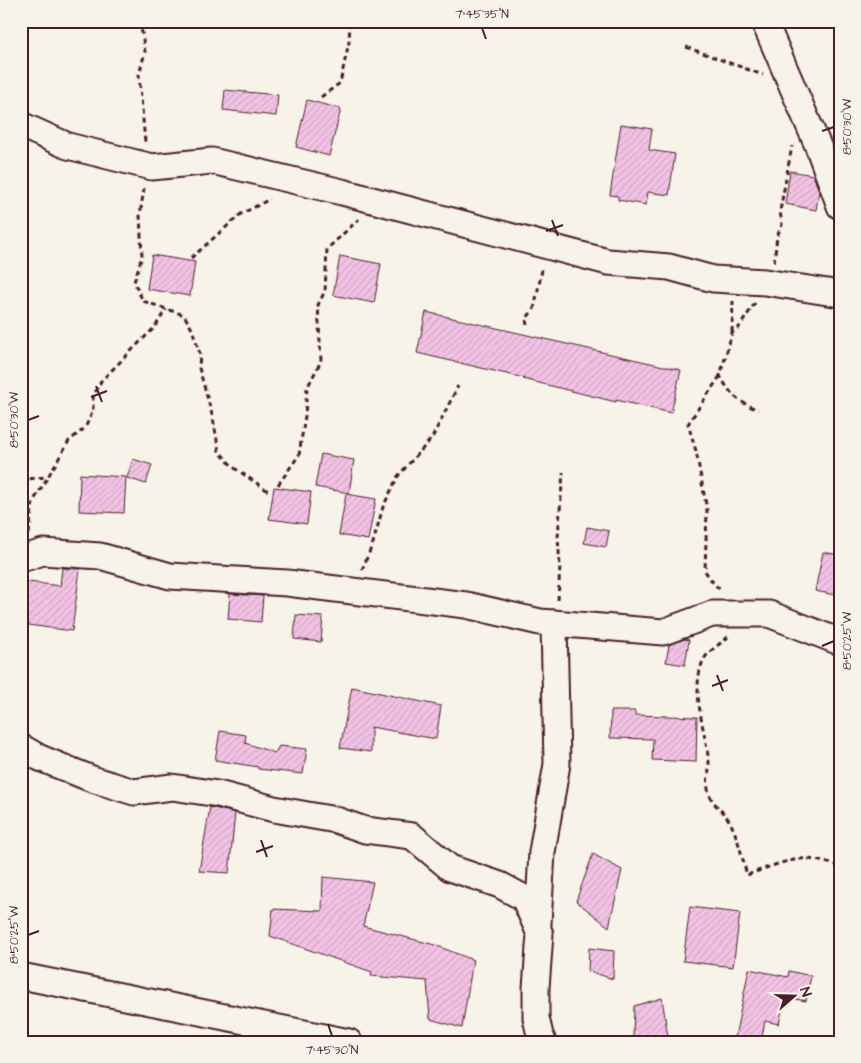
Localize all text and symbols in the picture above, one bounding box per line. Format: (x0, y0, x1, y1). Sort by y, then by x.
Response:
text: 7°45'35"N (455, 6, 509, 23)
text: 8°50'30"W (839, 98, 856, 155)
text: 8°50'30"W (6, 391, 23, 448)
text: 8°50'25"W (839, 611, 856, 670)
text: 8°50'25"W (6, 905, 23, 964)
north arrow (768, 970, 818, 1020)
text: N (794, 984, 816, 1000)
text: 7°45'30"N (306, 1042, 359, 1059)

